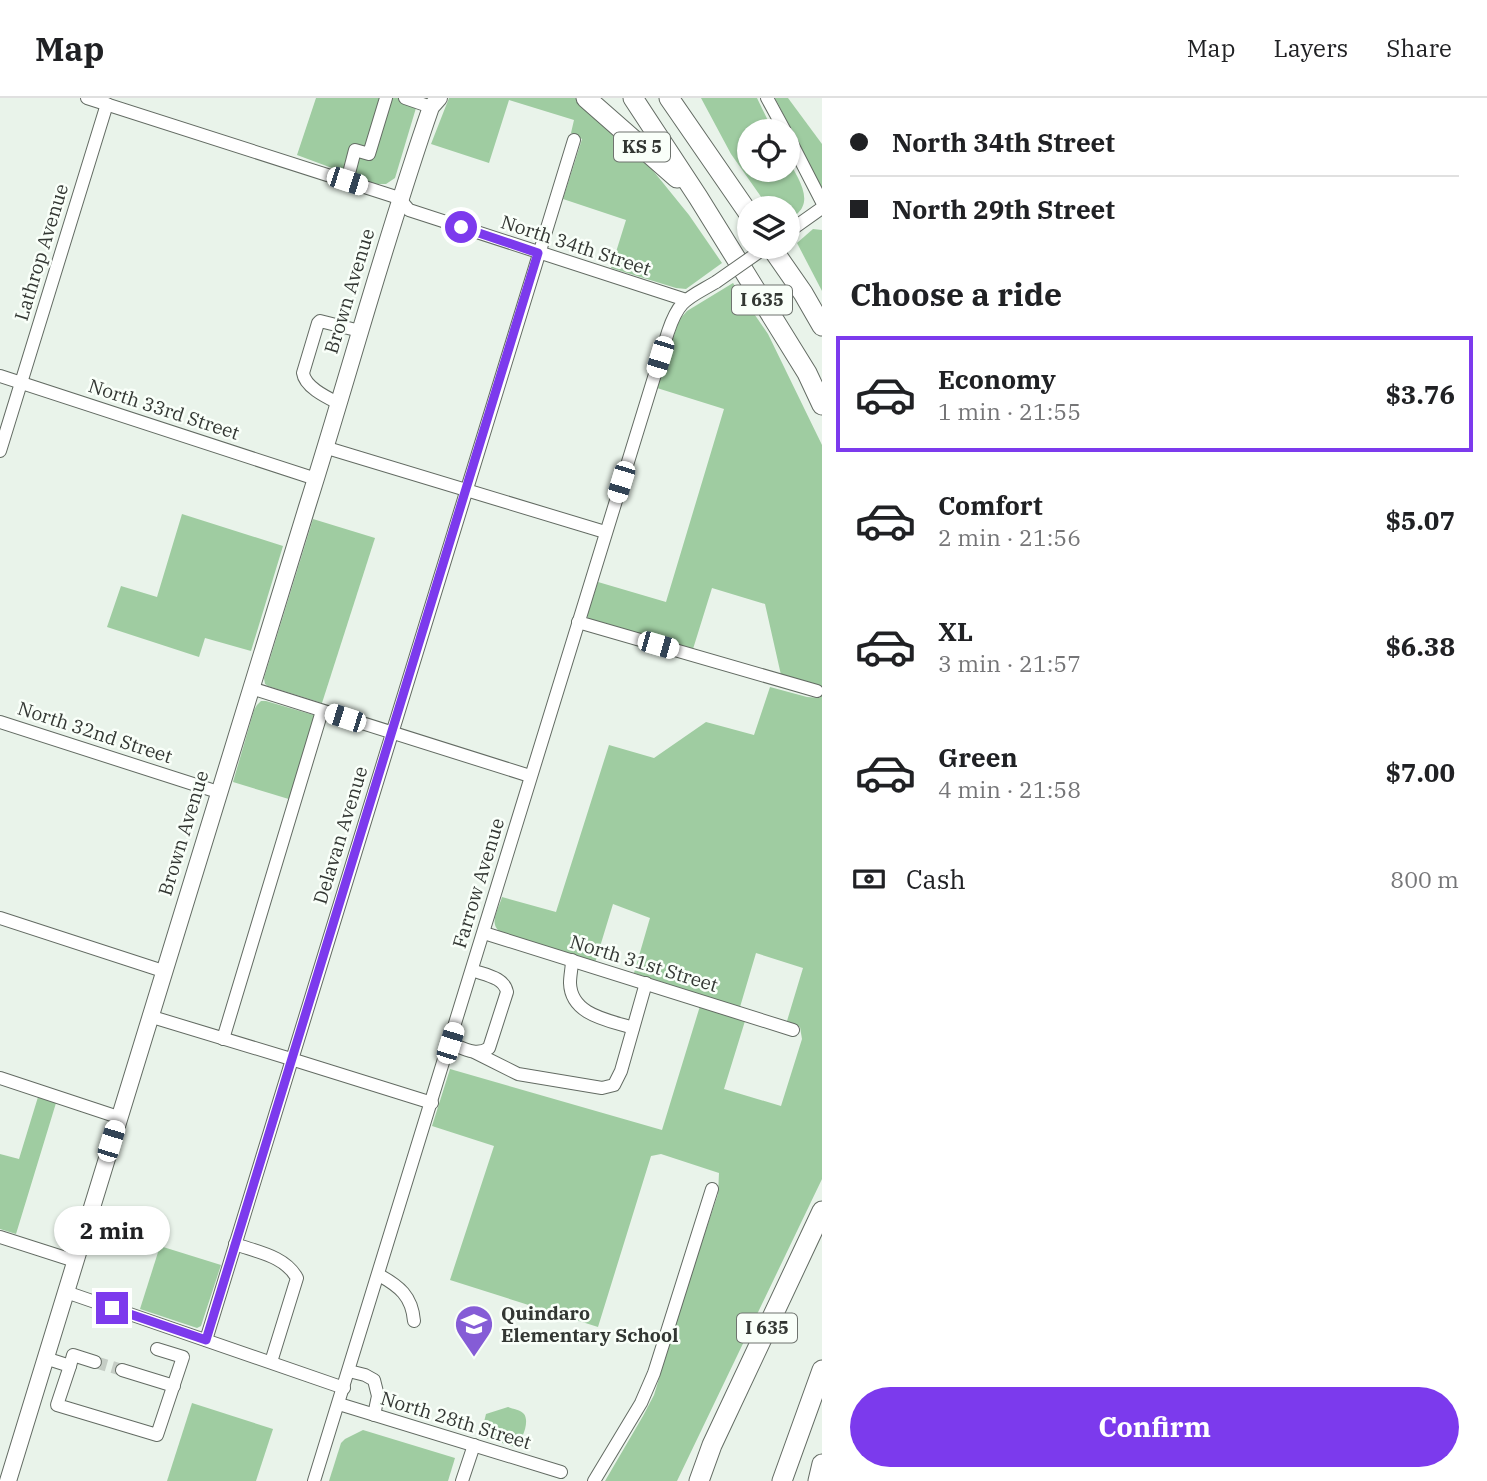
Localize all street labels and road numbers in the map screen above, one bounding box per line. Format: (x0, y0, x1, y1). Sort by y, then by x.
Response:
road number: KS 5 (614, 132, 670, 162)
street label: Lathrop Avenue (9, 181, 73, 323)
street label: North 34th Street (498, 209, 654, 281)
street label: Brown Avenue (319, 225, 379, 357)
road number: I 635 (732, 286, 792, 314)
street label: North 33rd Street (85, 373, 243, 445)
street label: North 32nd Street (15, 696, 176, 768)
street label: Delavan Avenue (308, 763, 372, 907)
street label: Brown Avenue (153, 767, 213, 899)
street label: Farrow Avenue (447, 815, 509, 951)
street label: North 31st Street (567, 929, 721, 997)
road number: I 635 (737, 1314, 797, 1343)
street label: North 28th Street (378, 1386, 534, 1454)

